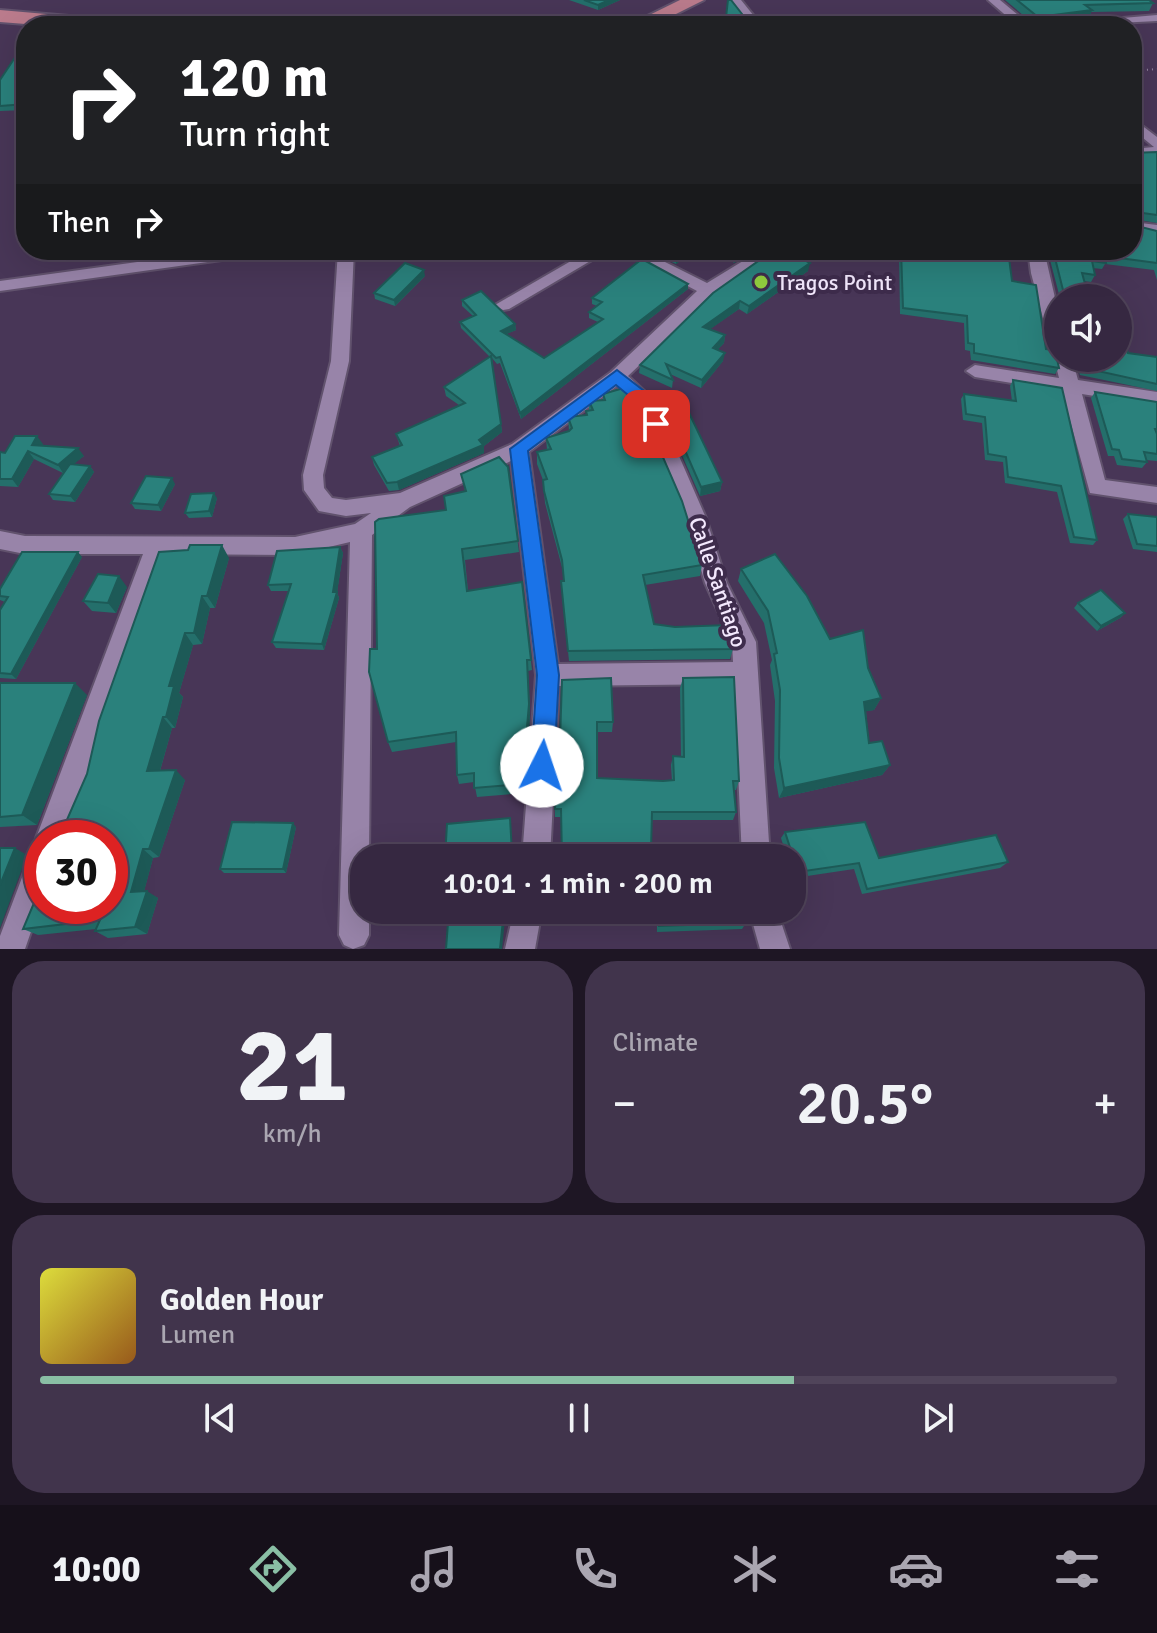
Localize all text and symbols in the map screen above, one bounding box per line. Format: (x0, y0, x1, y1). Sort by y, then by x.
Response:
text: 120 m (180, 43, 328, 112)
icon: right (48, 48, 152, 152)
text: Turn right (180, 112, 330, 157)
icon: right (126, 200, 170, 244)
text: Then (48, 204, 110, 241)
place label: Tragos Point (777, 269, 893, 296)
marker: Tragos Point (752, 273, 770, 291)
map controls (1044, 284, 1132, 372)
button: sound (1044, 284, 1132, 372)
pin (622, 390, 690, 458)
icon: arrive (634, 402, 678, 446)
street label: Calle Santiago (683, 513, 753, 651)
position arrow (500, 724, 584, 808)
speed limit sign: 30 (24, 820, 128, 924)
text: 10:01 · 1 min · 200 m (443, 865, 713, 902)
text: 21 (236, 1002, 348, 1130)
text: Climate (613, 1027, 698, 1059)
text: 20.5° (796, 1067, 933, 1141)
text: − (613, 1077, 636, 1131)
text: + (1093, 1077, 1117, 1131)
text: km/h (263, 1118, 322, 1150)
text: Golden Hour (160, 1282, 323, 1319)
text: Lumen (160, 1319, 235, 1351)
icon: previous (198, 1396, 242, 1440)
icon: pause (557, 1396, 601, 1440)
icon: next (916, 1396, 960, 1440)
icon: directions (245, 1541, 301, 1597)
icon: music (406, 1541, 462, 1597)
icon: phone (567, 1541, 623, 1597)
icon: climate (727, 1541, 783, 1597)
icon: car (888, 1541, 944, 1597)
icon: filters (1049, 1541, 1105, 1597)
text: 10:00 (52, 1547, 141, 1592)

